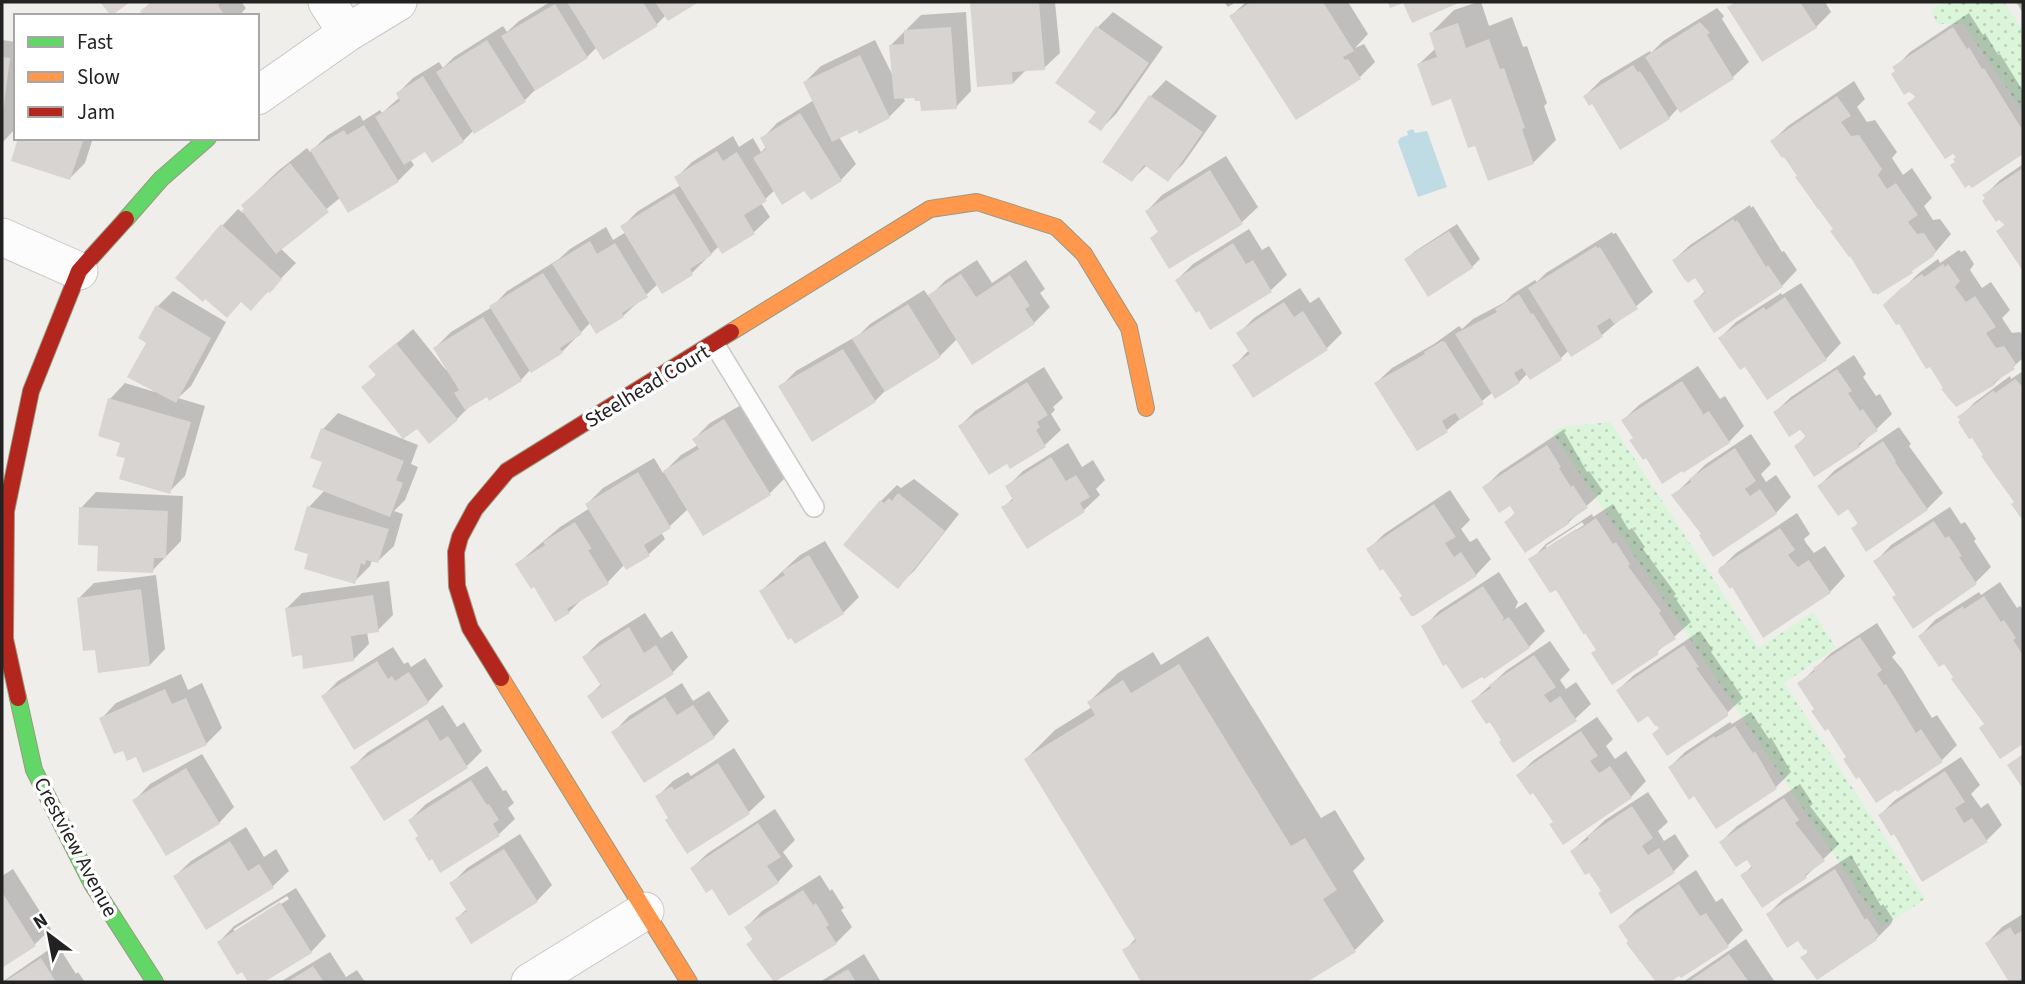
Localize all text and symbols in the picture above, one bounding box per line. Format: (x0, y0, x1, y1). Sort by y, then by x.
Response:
legend (14, 14, 259, 140)
text: Fast (77, 27, 113, 57)
text: Slow (77, 62, 120, 92)
text: Jam (77, 97, 115, 127)
street label: Steelhead Court (579, 337, 715, 435)
street label: Crestview Avenue (26, 772, 126, 922)
north arrow (14, 900, 84, 970)
text: N (28, 907, 53, 937)

